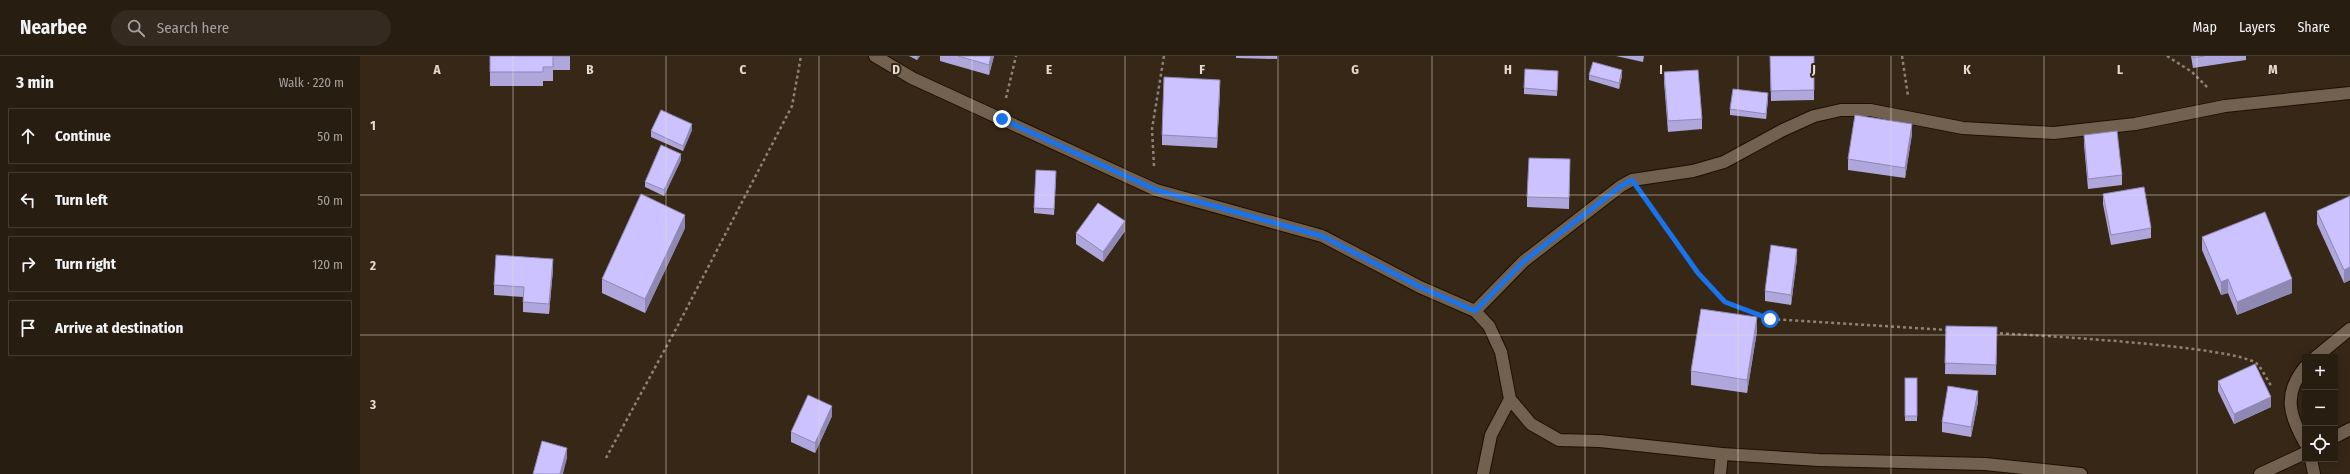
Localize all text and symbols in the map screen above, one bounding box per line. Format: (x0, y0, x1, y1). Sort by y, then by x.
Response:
search box (111, 10, 391, 46)
text: Nearbee (20, 16, 87, 39)
icon: search (125, 17, 147, 39)
text: Search here (157, 19, 229, 37)
text: Map (2193, 19, 2217, 36)
text: Layers (2239, 19, 2275, 36)
text: Share (2297, 19, 2330, 36)
text: A (432, 62, 441, 77)
text: B (586, 62, 594, 77)
text: C (740, 62, 747, 77)
text: D (892, 62, 900, 77)
text: E (1046, 62, 1052, 77)
text: F (1199, 62, 1205, 77)
text: G (1351, 62, 1359, 77)
text: H (1504, 62, 1512, 77)
text: I (1659, 62, 1663, 77)
text: J (1811, 62, 1816, 77)
text: K (1963, 62, 1971, 77)
text: L (2117, 62, 2123, 77)
text: M (2268, 62, 2278, 77)
text: 3 min (16, 72, 54, 93)
text: Walk · 220 m (279, 75, 344, 90)
route end (993, 110, 1011, 128)
text: 1 (370, 118, 376, 133)
icon: ahead (17, 125, 39, 147)
text: Continue (55, 127, 111, 145)
text: 50 m (317, 129, 343, 144)
icon: left (17, 189, 39, 211)
text: Turn left (55, 191, 108, 209)
text: 50 m (317, 193, 343, 208)
icon: right (17, 253, 39, 275)
text: Turn right (55, 255, 116, 273)
text: 120 m (312, 257, 343, 272)
text: 2 (369, 258, 376, 273)
route start (1761, 310, 1779, 328)
icon: arrive (17, 317, 39, 339)
text: Arrive at destination (55, 319, 183, 337)
map controls (2302, 354, 2338, 462)
button: + (2302, 354, 2338, 390)
button: − (2302, 390, 2338, 426)
text: 3 (369, 397, 376, 412)
button: locate (2302, 426, 2338, 462)

